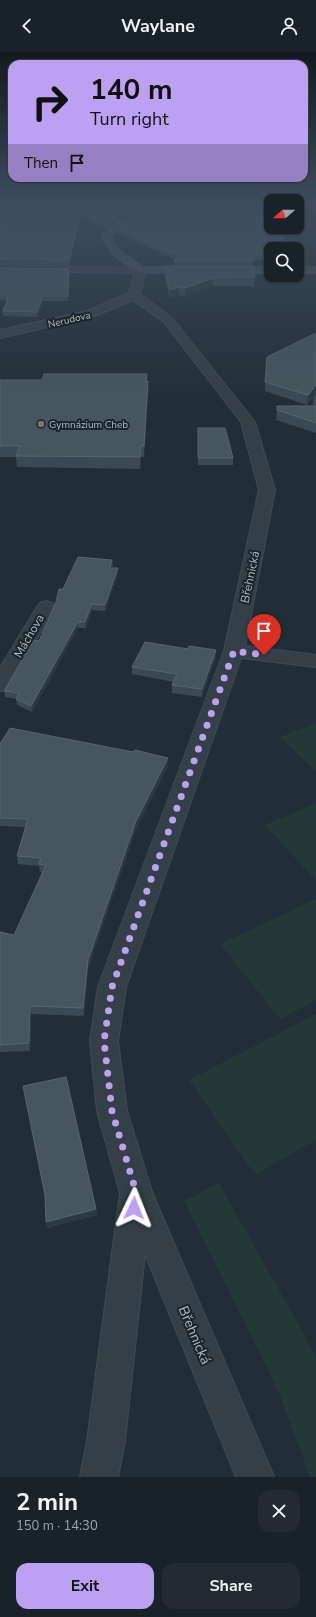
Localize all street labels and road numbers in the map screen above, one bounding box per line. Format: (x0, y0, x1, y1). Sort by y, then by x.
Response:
street label: Nerudova (46, 308, 92, 332)
street label: Břehnická (237, 549, 263, 605)
street label: Máchova (10, 611, 48, 661)
street label: Břehnická (174, 1303, 215, 1367)

